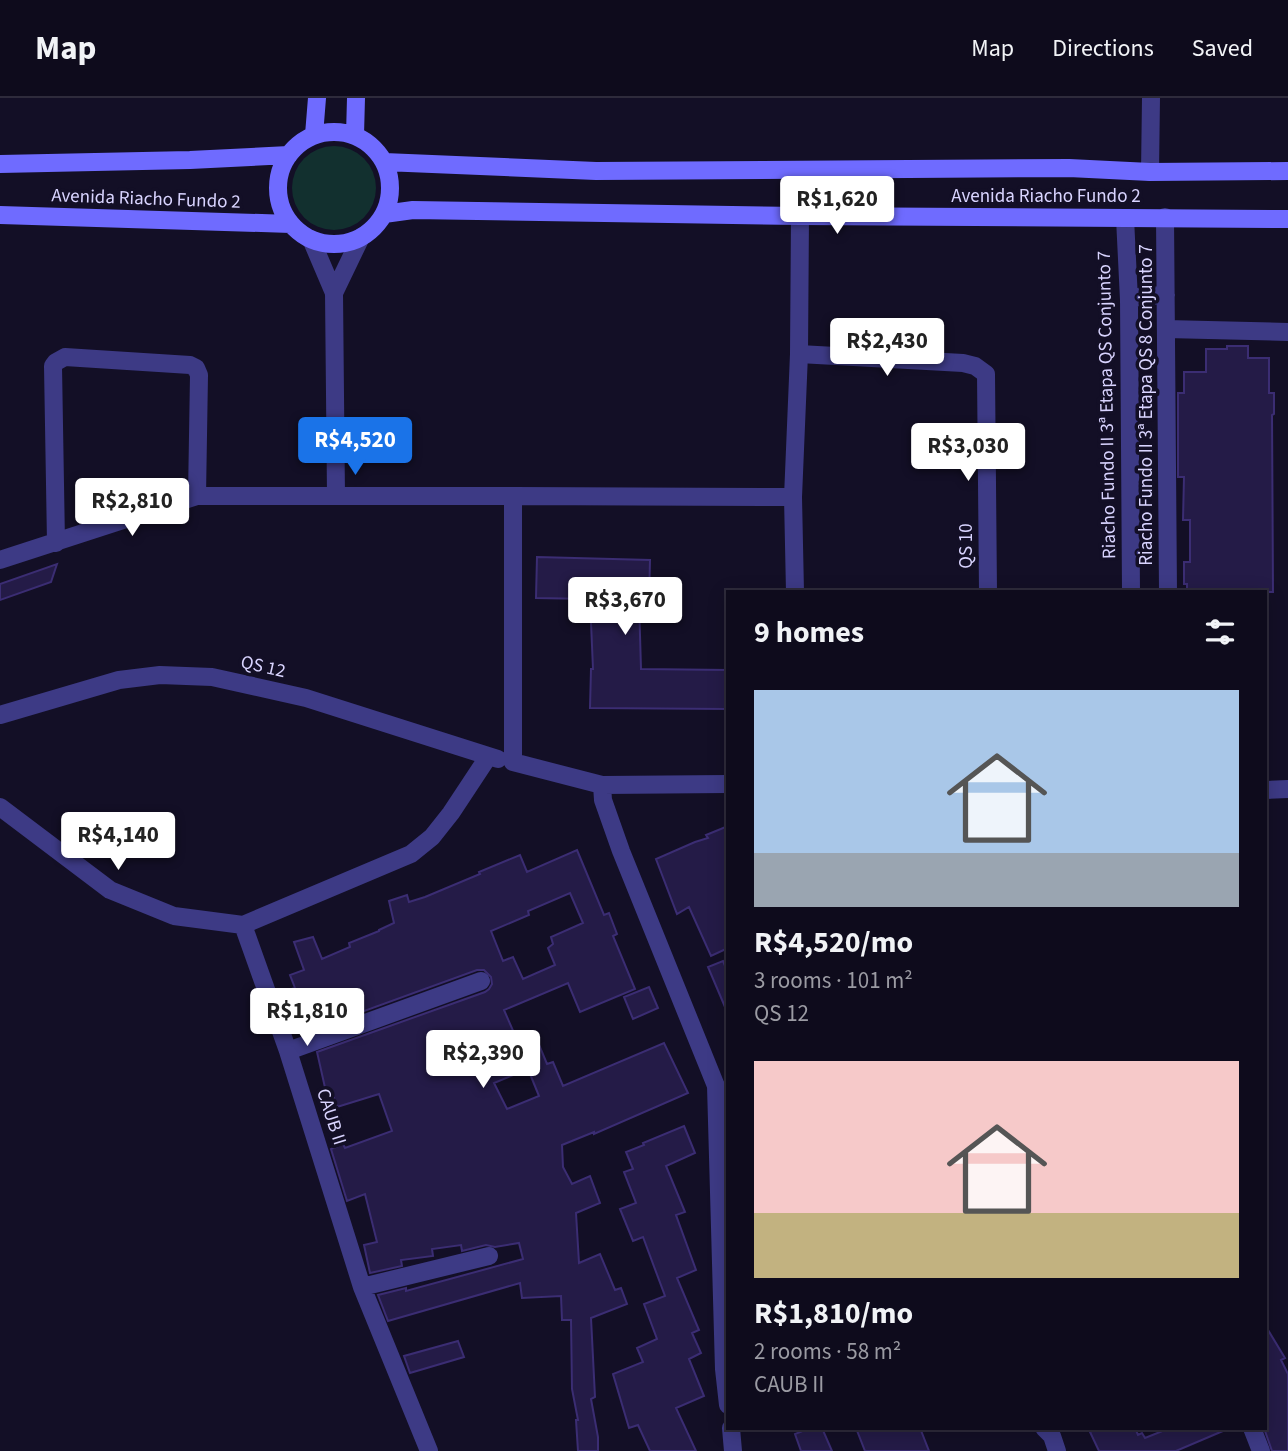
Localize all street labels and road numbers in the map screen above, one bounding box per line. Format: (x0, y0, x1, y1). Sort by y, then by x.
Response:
street label: Avenida Riacho Fundo 2 (51, 182, 241, 216)
street label: Avenida Riacho Fundo 2 (951, 183, 1141, 210)
street label: Riacho Fundo II 3ª Etapa QS 8 Conjunto 7 (1133, 244, 1160, 566)
street label: Riacho Fundo II 3ª Etapa QS Conjunto 7 (1091, 251, 1123, 559)
street label: QS 10 (953, 523, 980, 569)
street label: QS 12 (238, 649, 288, 685)
street label: CAUB II (309, 1085, 353, 1149)

